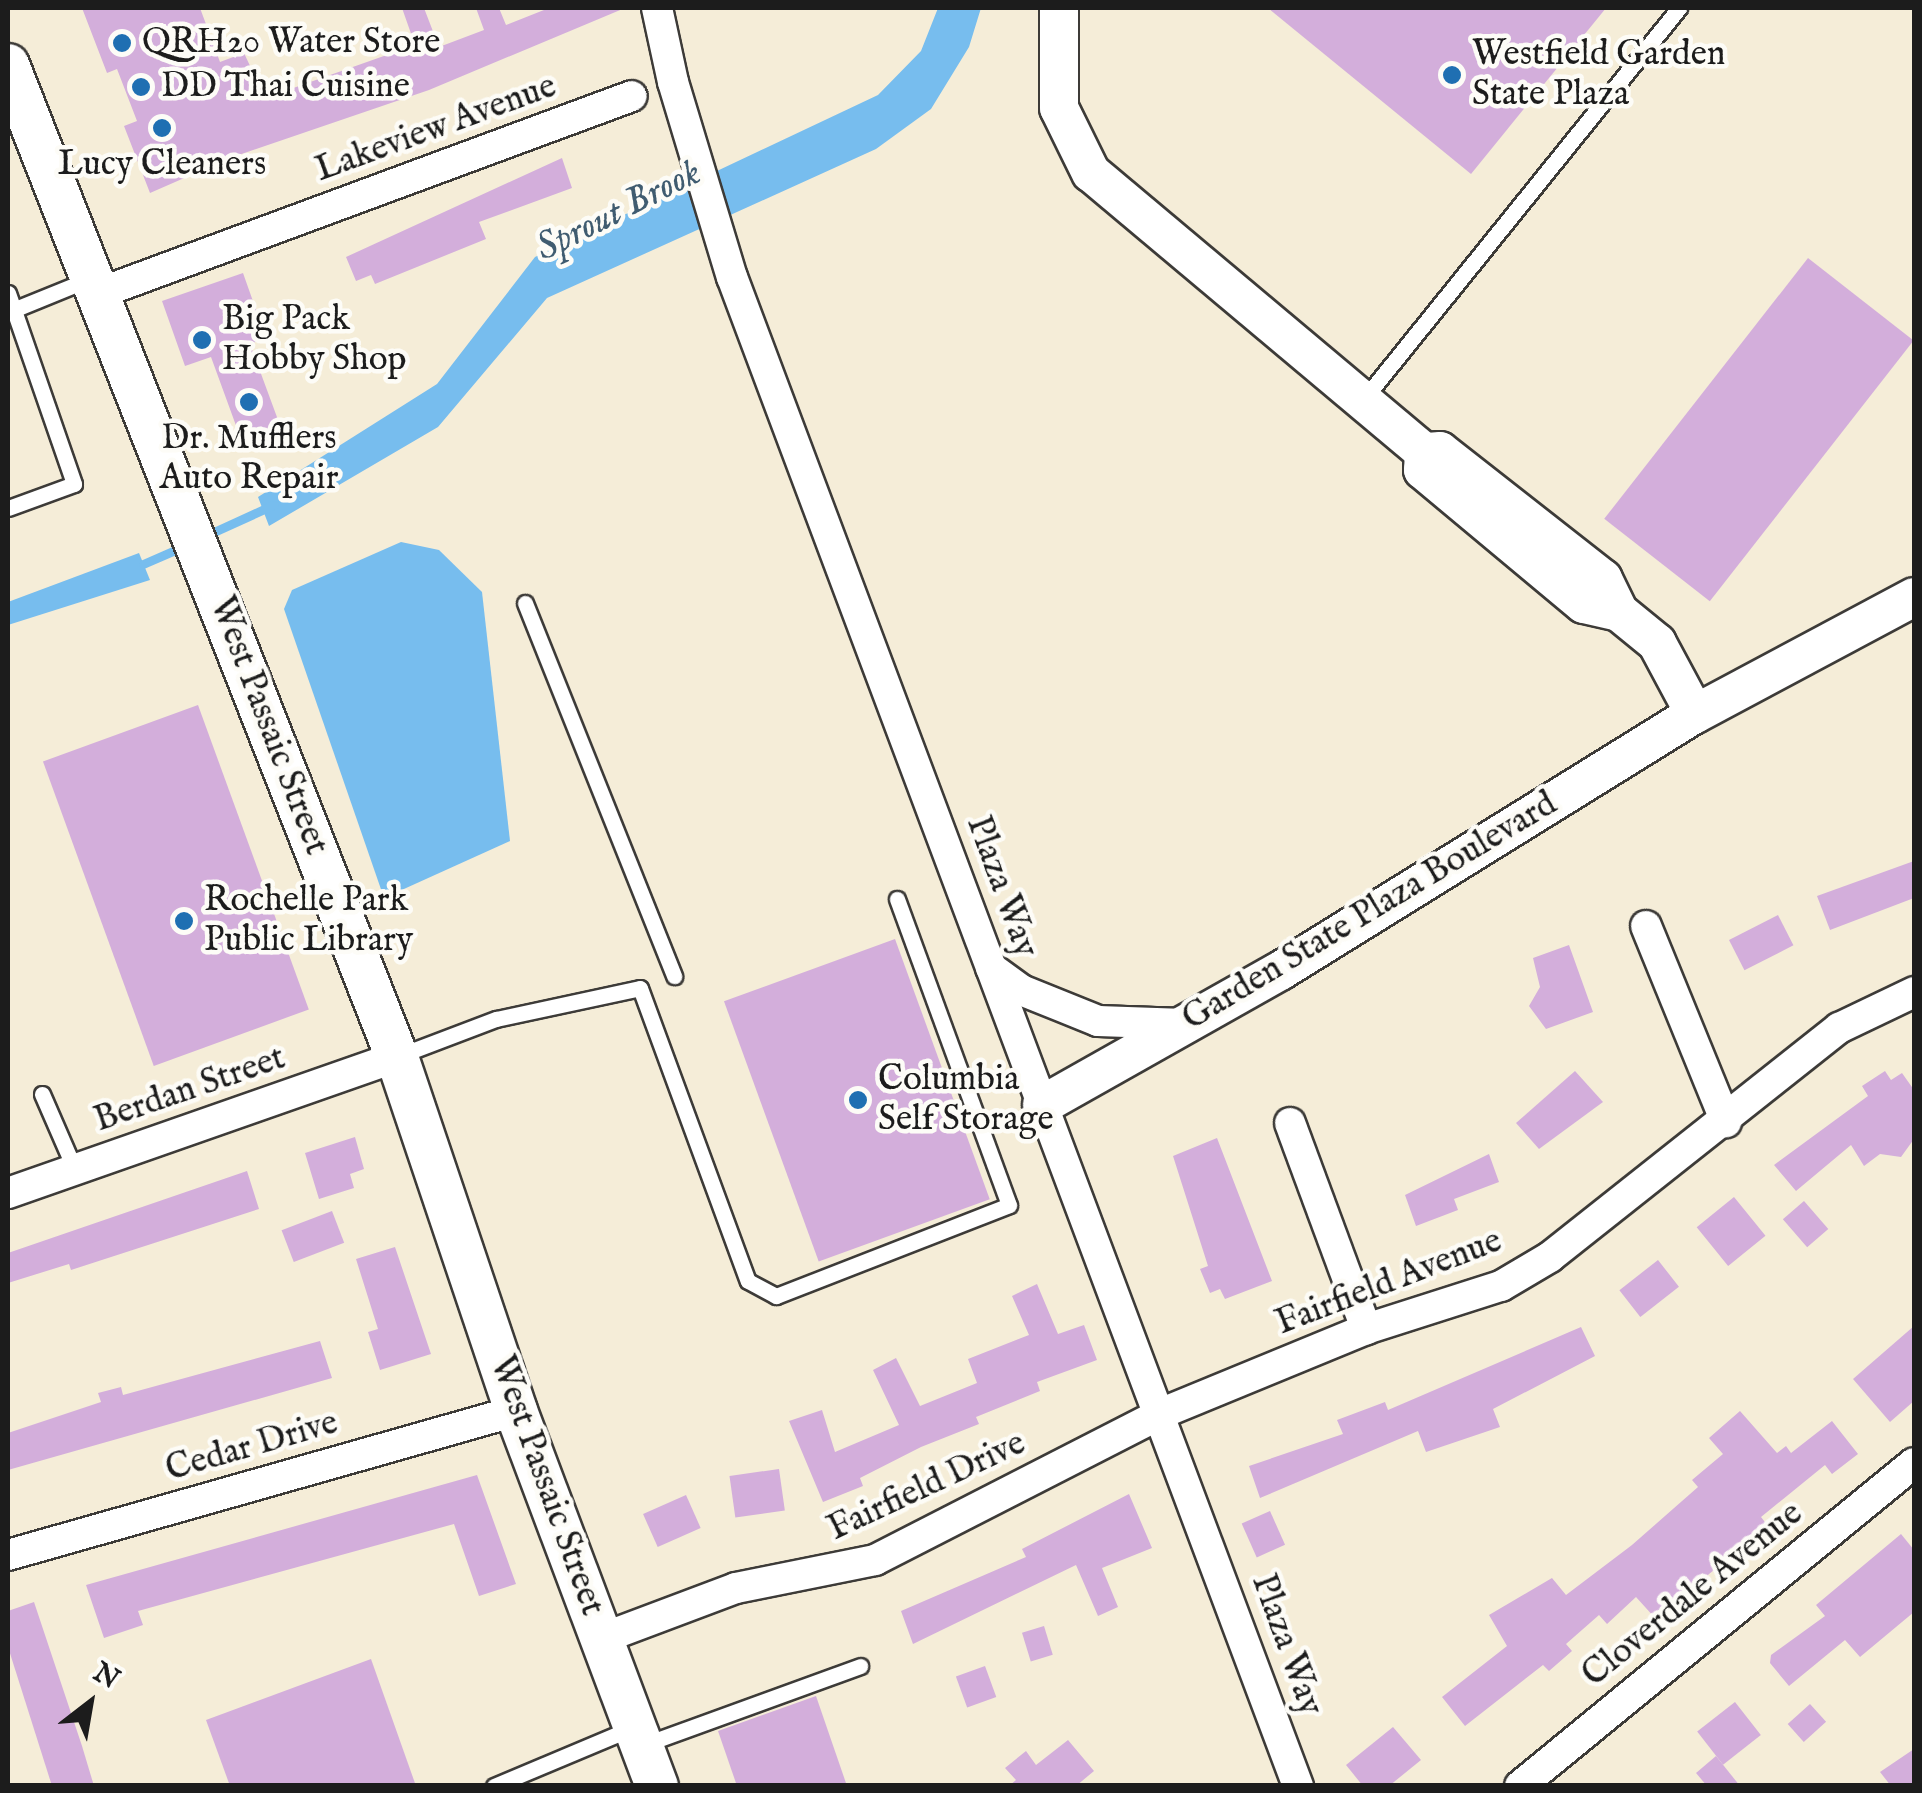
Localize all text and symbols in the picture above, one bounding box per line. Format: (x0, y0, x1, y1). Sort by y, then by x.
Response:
place label: QRH20 Water Store (142, 22, 440, 64)
marker: QRH20 Water Store (111, 32, 133, 54)
place label: Westfield Garden State Plaza (1472, 34, 1725, 116)
marker: Westfield Garden State Plaza (1441, 64, 1463, 86)
place label: DD Thai Cuisine (161, 66, 410, 108)
street label: Lakeview Avenue (310, 66, 562, 192)
marker: DD Thai Cuisine (130, 76, 152, 98)
marker: Lucy Cleaners (151, 117, 173, 139)
place label: Lucy Cleaners (58, 144, 266, 186)
water label: Sprout Brook (529, 151, 709, 273)
place label: Big Pack Hobby Shop (222, 299, 407, 381)
marker: Big Pack Hobby Shop (191, 329, 213, 351)
marker: Dr. Mufflers Auto Repair (238, 391, 260, 413)
place label: Dr. Mufflers Auto Repair (159, 418, 339, 500)
street label: West Passaic Street (199, 591, 337, 861)
street label: Garden State Plaza Boulevard (1175, 783, 1565, 1041)
street label: Plaza Way (956, 811, 1046, 963)
place label: Rochelle Park Public Library (204, 880, 413, 962)
marker: Rochelle Park Public Library (173, 910, 195, 932)
street label: Berdan Street (89, 1038, 291, 1142)
place label: Columbia Self Storage (878, 1059, 1054, 1141)
marker: Columbia Self Storage (847, 1089, 869, 1111)
street label: Fairfield Avenue (1270, 1221, 1508, 1345)
street label: West Passaic Street (480, 1350, 612, 1622)
street label: Cedar Drive (161, 1402, 343, 1492)
street label: Fairfield Drive (822, 1423, 1032, 1551)
street label: Cloverdale Avenue (1574, 1493, 1812, 1697)
street label: Plaza Way (1241, 1569, 1331, 1721)
north arrow (40, 1653, 140, 1753)
text: N (86, 1656, 125, 1698)

